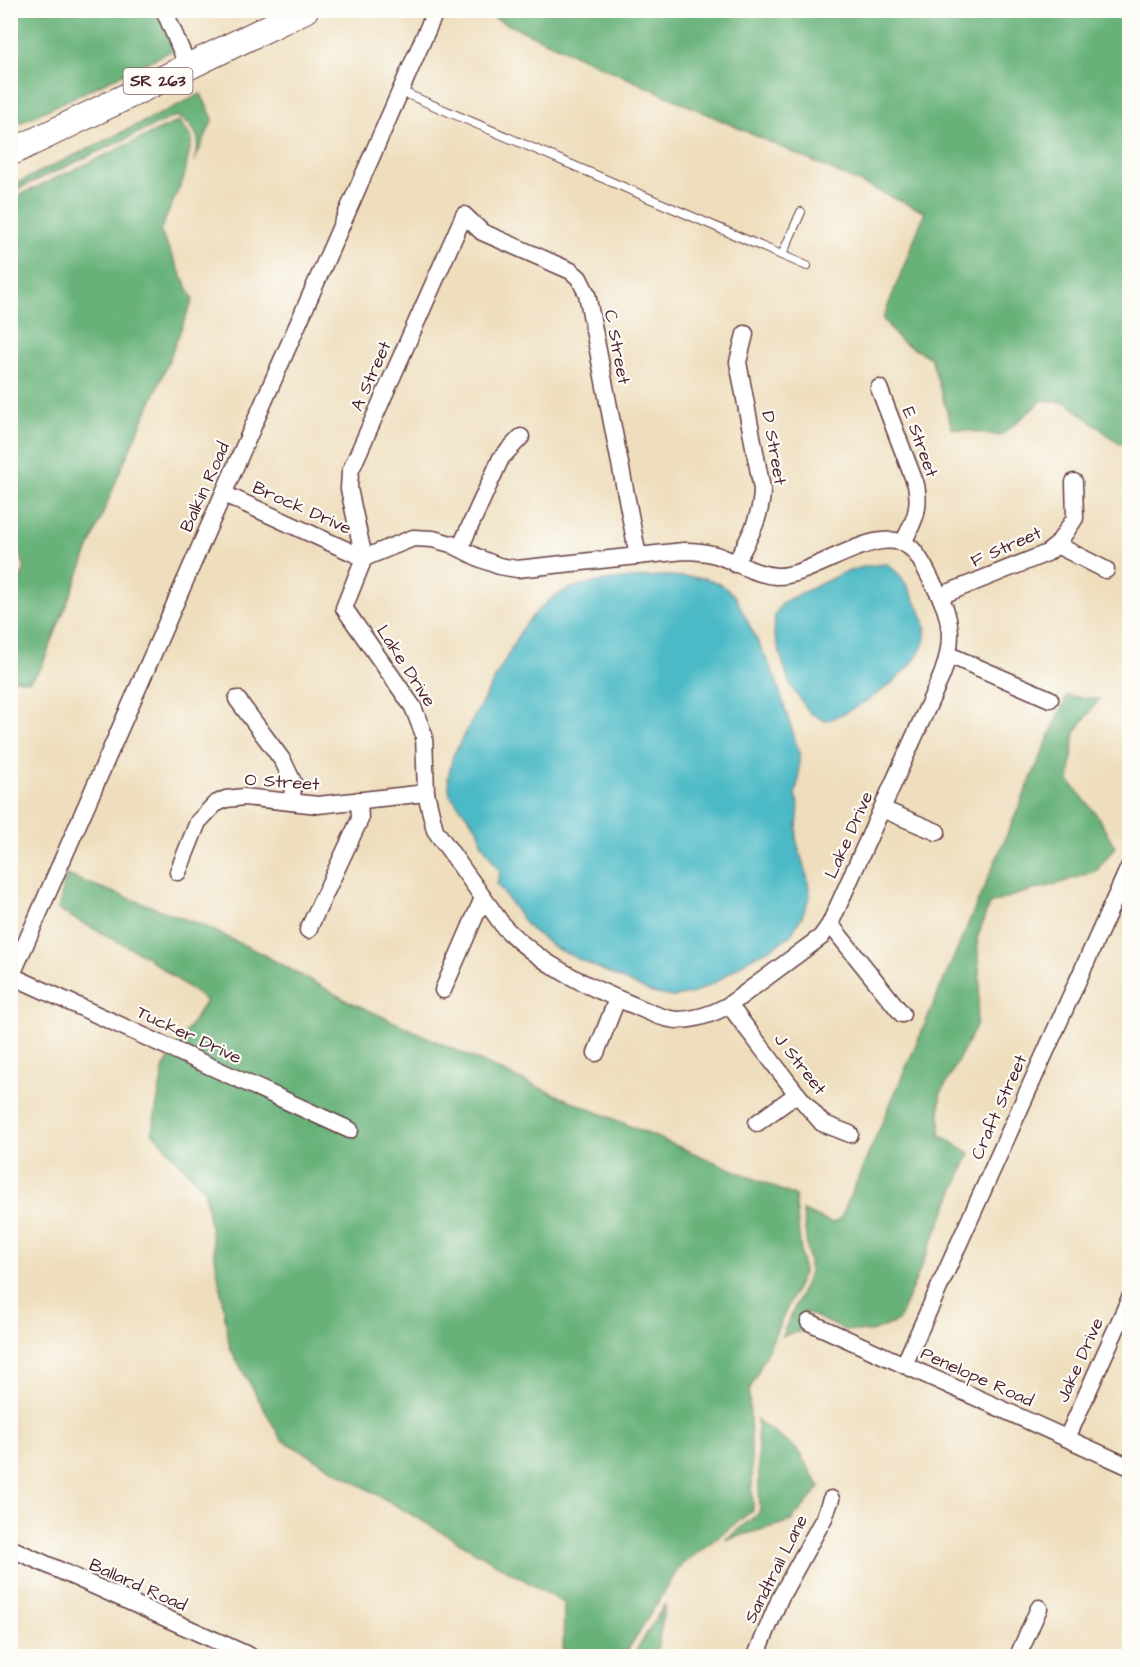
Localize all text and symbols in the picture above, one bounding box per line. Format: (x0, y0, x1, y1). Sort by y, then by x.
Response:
road number: SR 263 (124, 68, 192, 94)
street label: C Street (598, 308, 637, 387)
street label: A Street (344, 336, 398, 415)
street label: E Street (896, 403, 945, 481)
street label: D Street (755, 409, 793, 488)
street label: Balkin Road (174, 438, 236, 536)
street label: Brock Drive (249, 475, 356, 541)
street label: F Street (967, 520, 1046, 574)
street label: Lake Drive (370, 620, 442, 712)
street label: O Street (244, 767, 321, 797)
street label: Lake Drive (819, 787, 879, 883)
street label: Tucker Drive (132, 1000, 246, 1070)
street label: J Street (768, 1028, 833, 1101)
street label: Craft Street (965, 1050, 1034, 1163)
street label: Jake Drive (1050, 1314, 1110, 1406)
street label: Penelope Road (917, 1341, 1037, 1413)
street label: Sandtrail Lane (738, 1510, 814, 1627)
street label: Ballard Road (85, 1552, 191, 1618)

